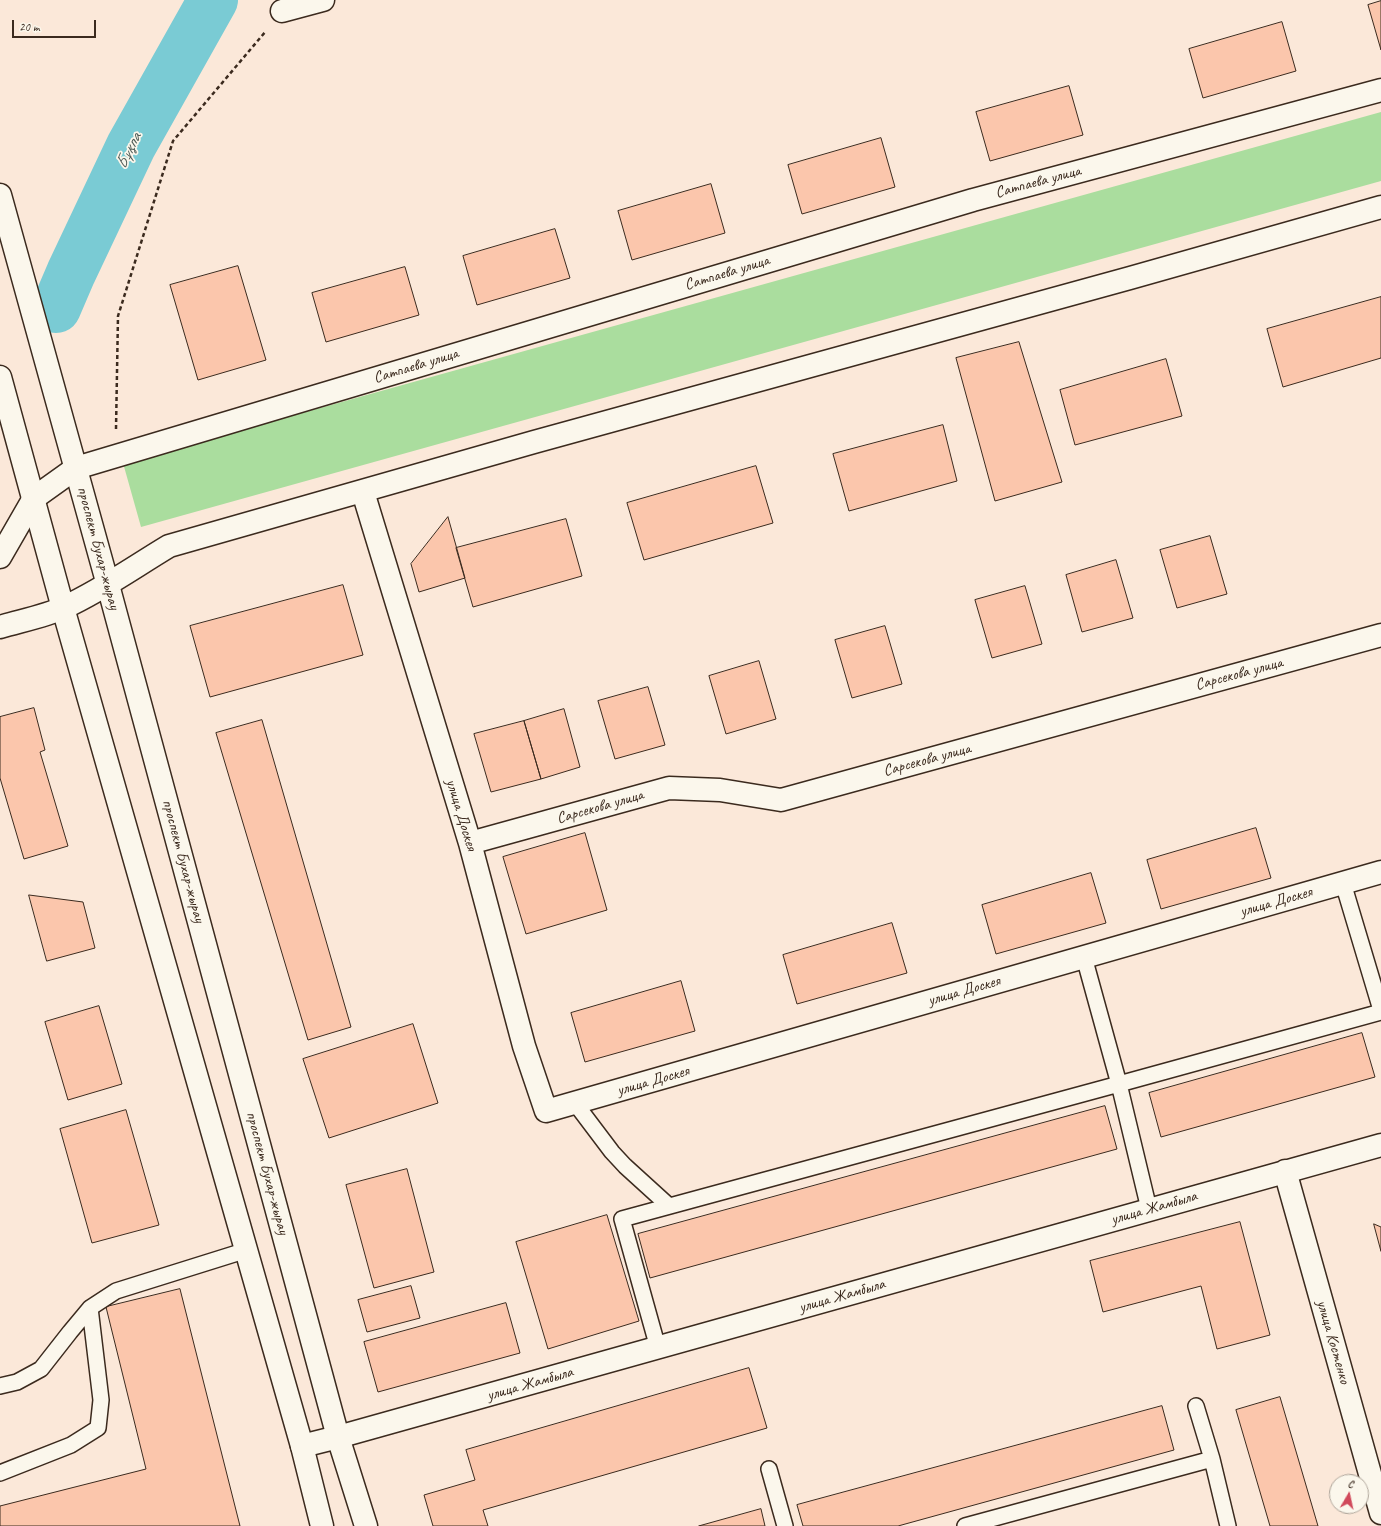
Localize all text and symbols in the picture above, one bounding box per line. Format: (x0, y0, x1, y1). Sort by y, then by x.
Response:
scale bar (14, 12, 98, 38)
text: 20 m (19, 19, 39, 35)
water label: Бұқпа (112, 130, 146, 172)
street label: Сатпаева улица (993, 161, 1083, 203)
street label: Сатпаева улица (682, 251, 772, 295)
street label: Сатпаева улица (371, 344, 461, 388)
street label: проспект Бухар-жырау (72, 484, 124, 612)
street label: Сарсекова улица (1193, 653, 1285, 695)
street label: Сарсекова улица (881, 739, 973, 781)
street label: улица Доскея (441, 777, 481, 853)
street label: Сарсекова улица (554, 785, 646, 829)
street label: проспект Бухар-жырау (157, 797, 209, 925)
street label: улица Доскея (1238, 883, 1314, 921)
street label: улица Доскея (926, 972, 1002, 1010)
street label: улица Доскея (615, 1062, 691, 1100)
street label: проспект Бухар-жырау (241, 1109, 293, 1237)
street label: улица Жамбыла (1109, 1187, 1199, 1229)
street label: улица Жамбыла (797, 1275, 887, 1317)
street label: улица Костенко (1312, 1298, 1354, 1386)
street label: улица Жамбыла (485, 1363, 575, 1405)
north arrow (1329, 1474, 1369, 1514)
text: С (1347, 1476, 1354, 1490)

